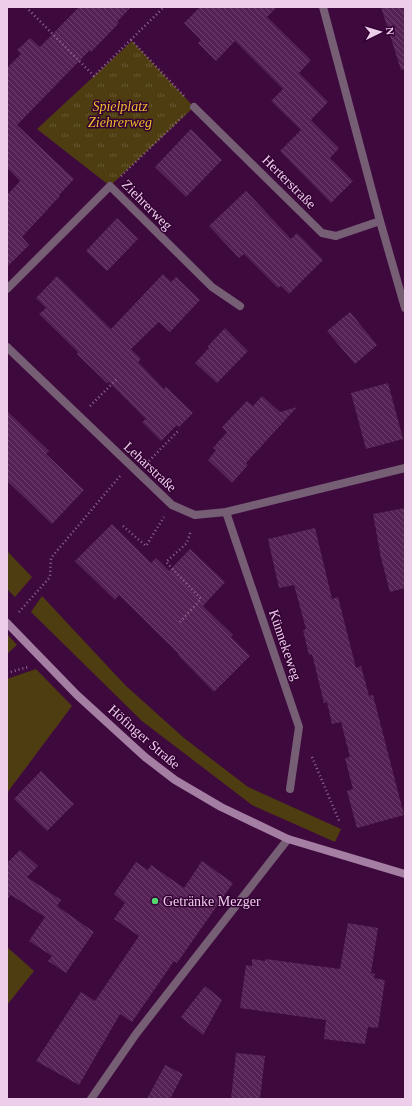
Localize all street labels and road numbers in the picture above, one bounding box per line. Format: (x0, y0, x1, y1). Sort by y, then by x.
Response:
street label: Herterstraße (259, 152, 319, 212)
street label: Ziehrerweg (119, 177, 175, 233)
street label: Leharstraße (121, 439, 179, 495)
street label: Künnekeweg (266, 608, 304, 682)
street label: Höfinger Straße (105, 702, 183, 772)

